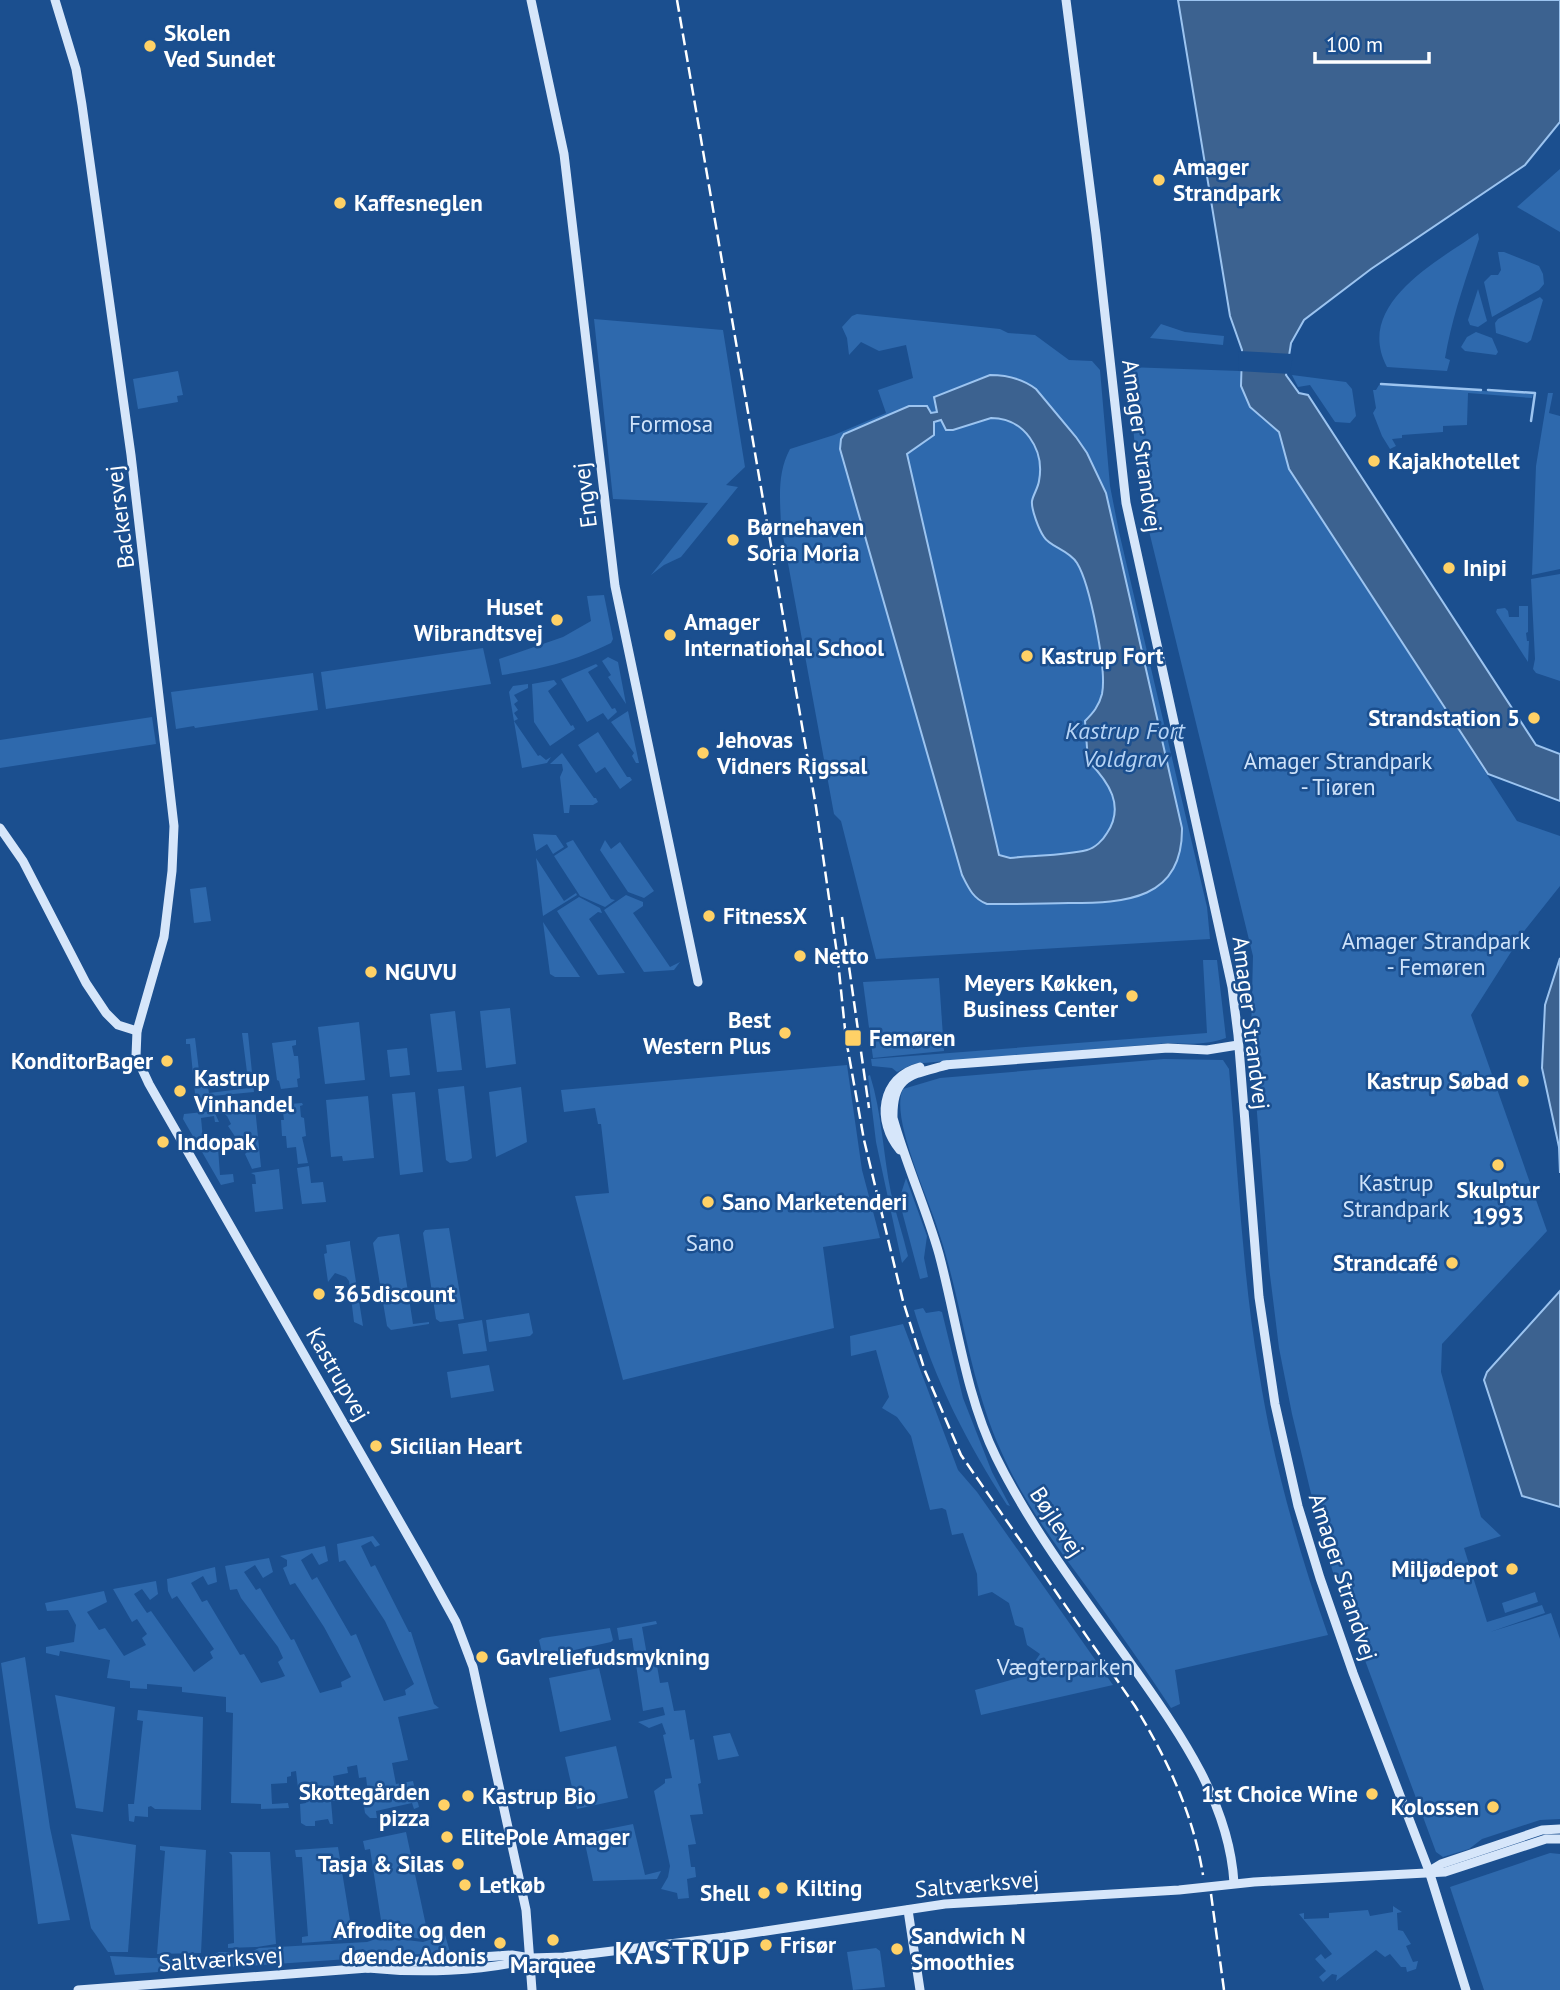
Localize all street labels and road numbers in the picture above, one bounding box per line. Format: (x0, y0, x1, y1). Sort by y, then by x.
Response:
street label: Amager Strandvej (1116, 358, 1169, 534)
street label: Engvej (566, 461, 603, 530)
street label: Backersvej (99, 464, 140, 570)
street label: Amager Strandvej (1226, 935, 1277, 1111)
street label: Kastrupvej (300, 1322, 377, 1426)
street label: Bøjlevej (1024, 1481, 1091, 1563)
street label: Amager Strandvej (1303, 1489, 1384, 1664)
street label: Saltværksvej (914, 1864, 1040, 1903)
street label: Saltværksvej (158, 1940, 284, 1977)

